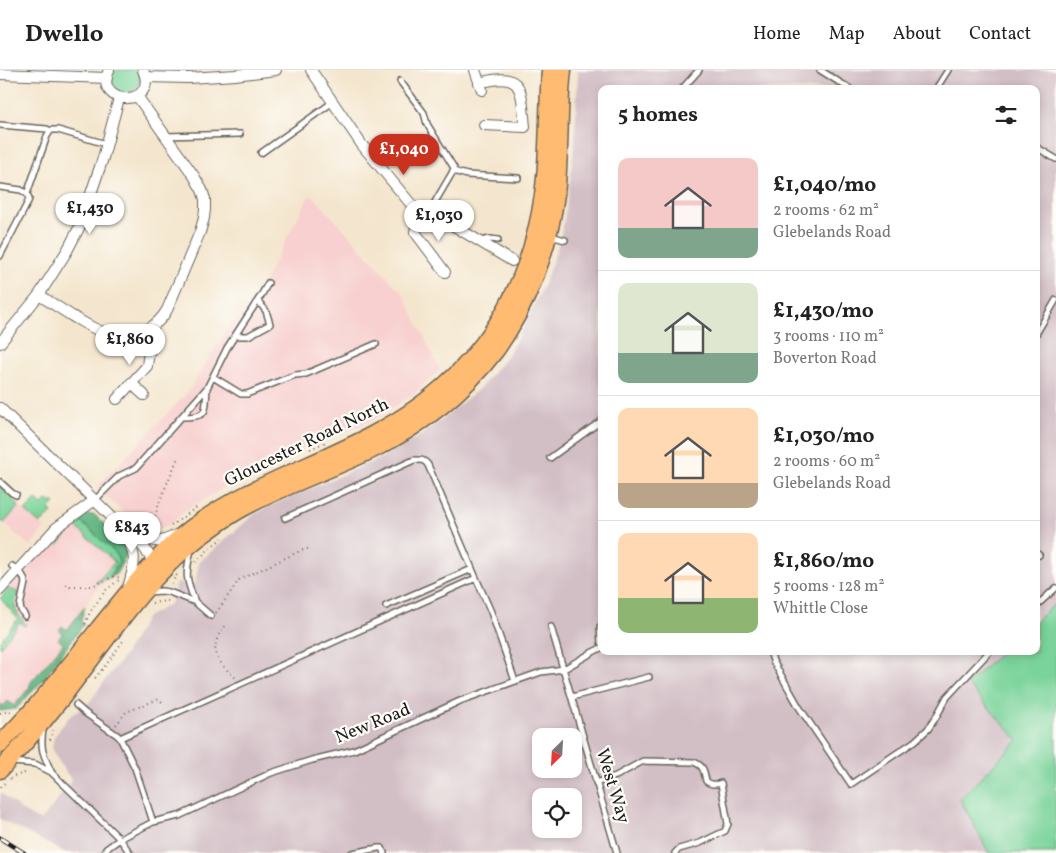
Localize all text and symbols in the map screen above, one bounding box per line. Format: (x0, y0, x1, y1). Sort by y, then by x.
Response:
text: Dwello (25, 18, 103, 52)
text: Home (753, 22, 801, 47)
text: Map (829, 22, 865, 47)
text: About (893, 22, 941, 47)
text: Contact (969, 22, 1031, 47)
text: 5 homes (618, 101, 698, 130)
icon: filters (992, 101, 1020, 129)
pin: £1,040 (363, 134, 445, 176)
text: £1,040 (379, 139, 429, 161)
text: £1,040/mo (773, 171, 876, 200)
icon: home (658, 178, 718, 238)
pin: £1,430 (49, 192, 131, 235)
text: £1,430 (66, 198, 114, 220)
pin: £1,030 (398, 200, 480, 242)
text: 2 rooms · 62 m² (773, 200, 879, 222)
text: £1,030 (415, 205, 463, 227)
text: Glebelands Road (773, 222, 891, 244)
text: £1,430/mo (773, 297, 874, 326)
icon: home (658, 303, 718, 363)
pin: £1,860 (89, 324, 171, 366)
text: 3 rooms · 110 m² (773, 326, 884, 348)
text: £1,860 (106, 329, 154, 351)
text: Boverton Road (773, 348, 877, 370)
street label: Gloucester Road North (221, 392, 394, 494)
text: £1,030/mo (773, 422, 874, 451)
icon: home (658, 428, 718, 488)
text: 2 rooms · 60 m² (773, 451, 880, 473)
text: Glebelands Road (773, 473, 891, 495)
pin: £843 (102, 512, 162, 554)
text: £843 (115, 517, 149, 539)
text: £1,860/mo (773, 547, 874, 576)
icon: home (658, 553, 718, 613)
text: 5 rooms · 128 m² (773, 576, 884, 598)
text: Whittle Close (773, 598, 868, 620)
street label: New Road (332, 698, 414, 750)
north arrow (532, 728, 582, 778)
map controls (532, 728, 582, 838)
street label: West Way (589, 745, 635, 827)
button: locate (532, 788, 582, 838)

